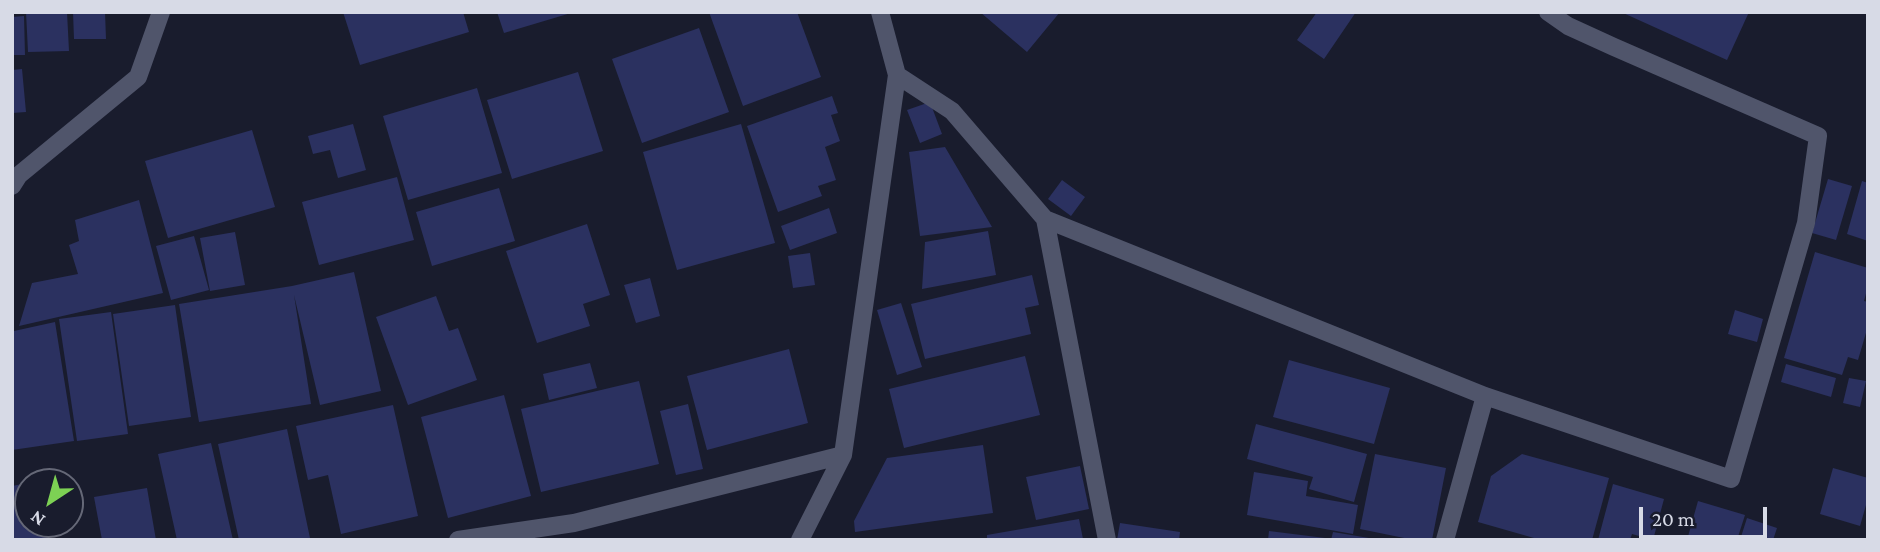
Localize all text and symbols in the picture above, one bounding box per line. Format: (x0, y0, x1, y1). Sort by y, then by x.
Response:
north arrow (14, 468, 84, 538)
scale bar (1642, 492, 1770, 536)
text: N (26, 506, 49, 531)
text: 20 m (1652, 507, 1695, 531)

